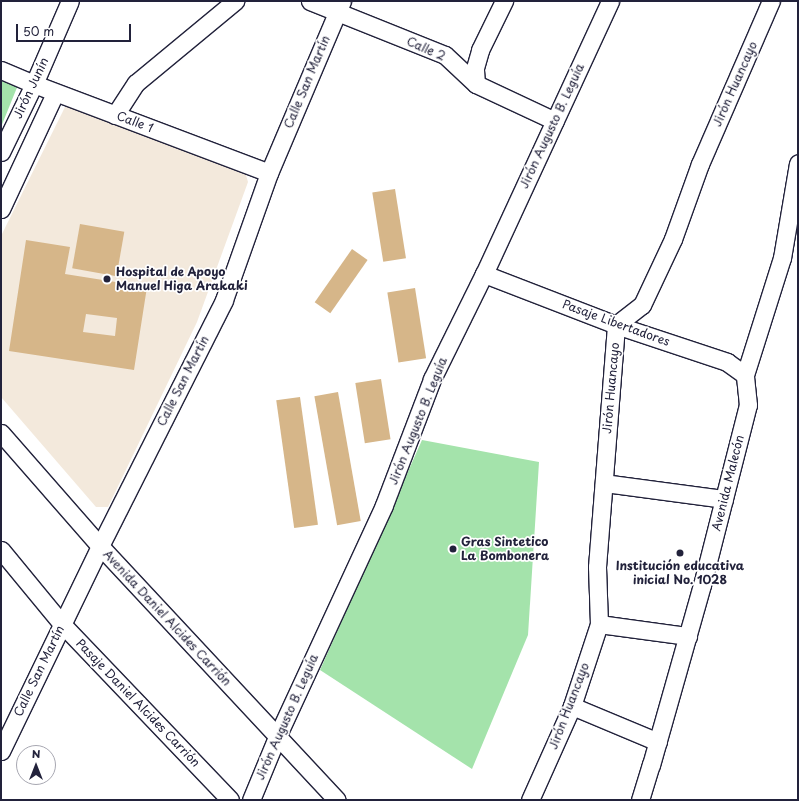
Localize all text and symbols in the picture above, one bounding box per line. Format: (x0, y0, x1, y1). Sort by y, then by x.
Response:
scale bar (18, 16, 133, 42)
text: 50 m (23, 22, 54, 40)
street label: Calle San Martín (281, 34, 333, 130)
street label: Calle 2 (404, 34, 448, 64)
street label: Jirón Huancayo (710, 39, 760, 129)
street label: Jirón Junín (11, 55, 51, 121)
street label: Jirón Augusto B. Leguía (517, 61, 587, 191)
street label: Calle 1 (114, 108, 156, 136)
place label: Hospital de Apoyo Manuel Higa Arakaki (116, 265, 247, 293)
marker: Hospital de Apoyo Manuel Higa Arakaki (101, 273, 113, 285)
street label: Pasaje Libertadores (560, 297, 672, 349)
street label: Calle San Martín (154, 334, 212, 428)
street label: Jirón Huancayo (600, 342, 622, 434)
street label: Jirón Augusto B. Leguía (386, 355, 450, 487)
street label: Avenida Malecón (709, 434, 747, 532)
place label: Gras Sintetico La Bombonera (461, 535, 549, 563)
marker: Gras Sintetico La Bombonera (448, 544, 458, 554)
street label: Avenida Daniel Alcides Carrión (100, 547, 234, 689)
marker: Institución educativa inicial No. 1028 (675, 548, 685, 558)
place label: Institución educativa inicial No. 1028 (616, 559, 744, 587)
street label: Calle San Martín (11, 623, 67, 719)
street label: Pasaje Daniel Alcides Carrión (73, 637, 203, 769)
street label: Jirón Augusto B. Leguía (253, 652, 321, 782)
street label: Jirón Huancayo (546, 661, 592, 751)
north arrow (16, 745, 56, 785)
text: N (32, 745, 40, 762)

